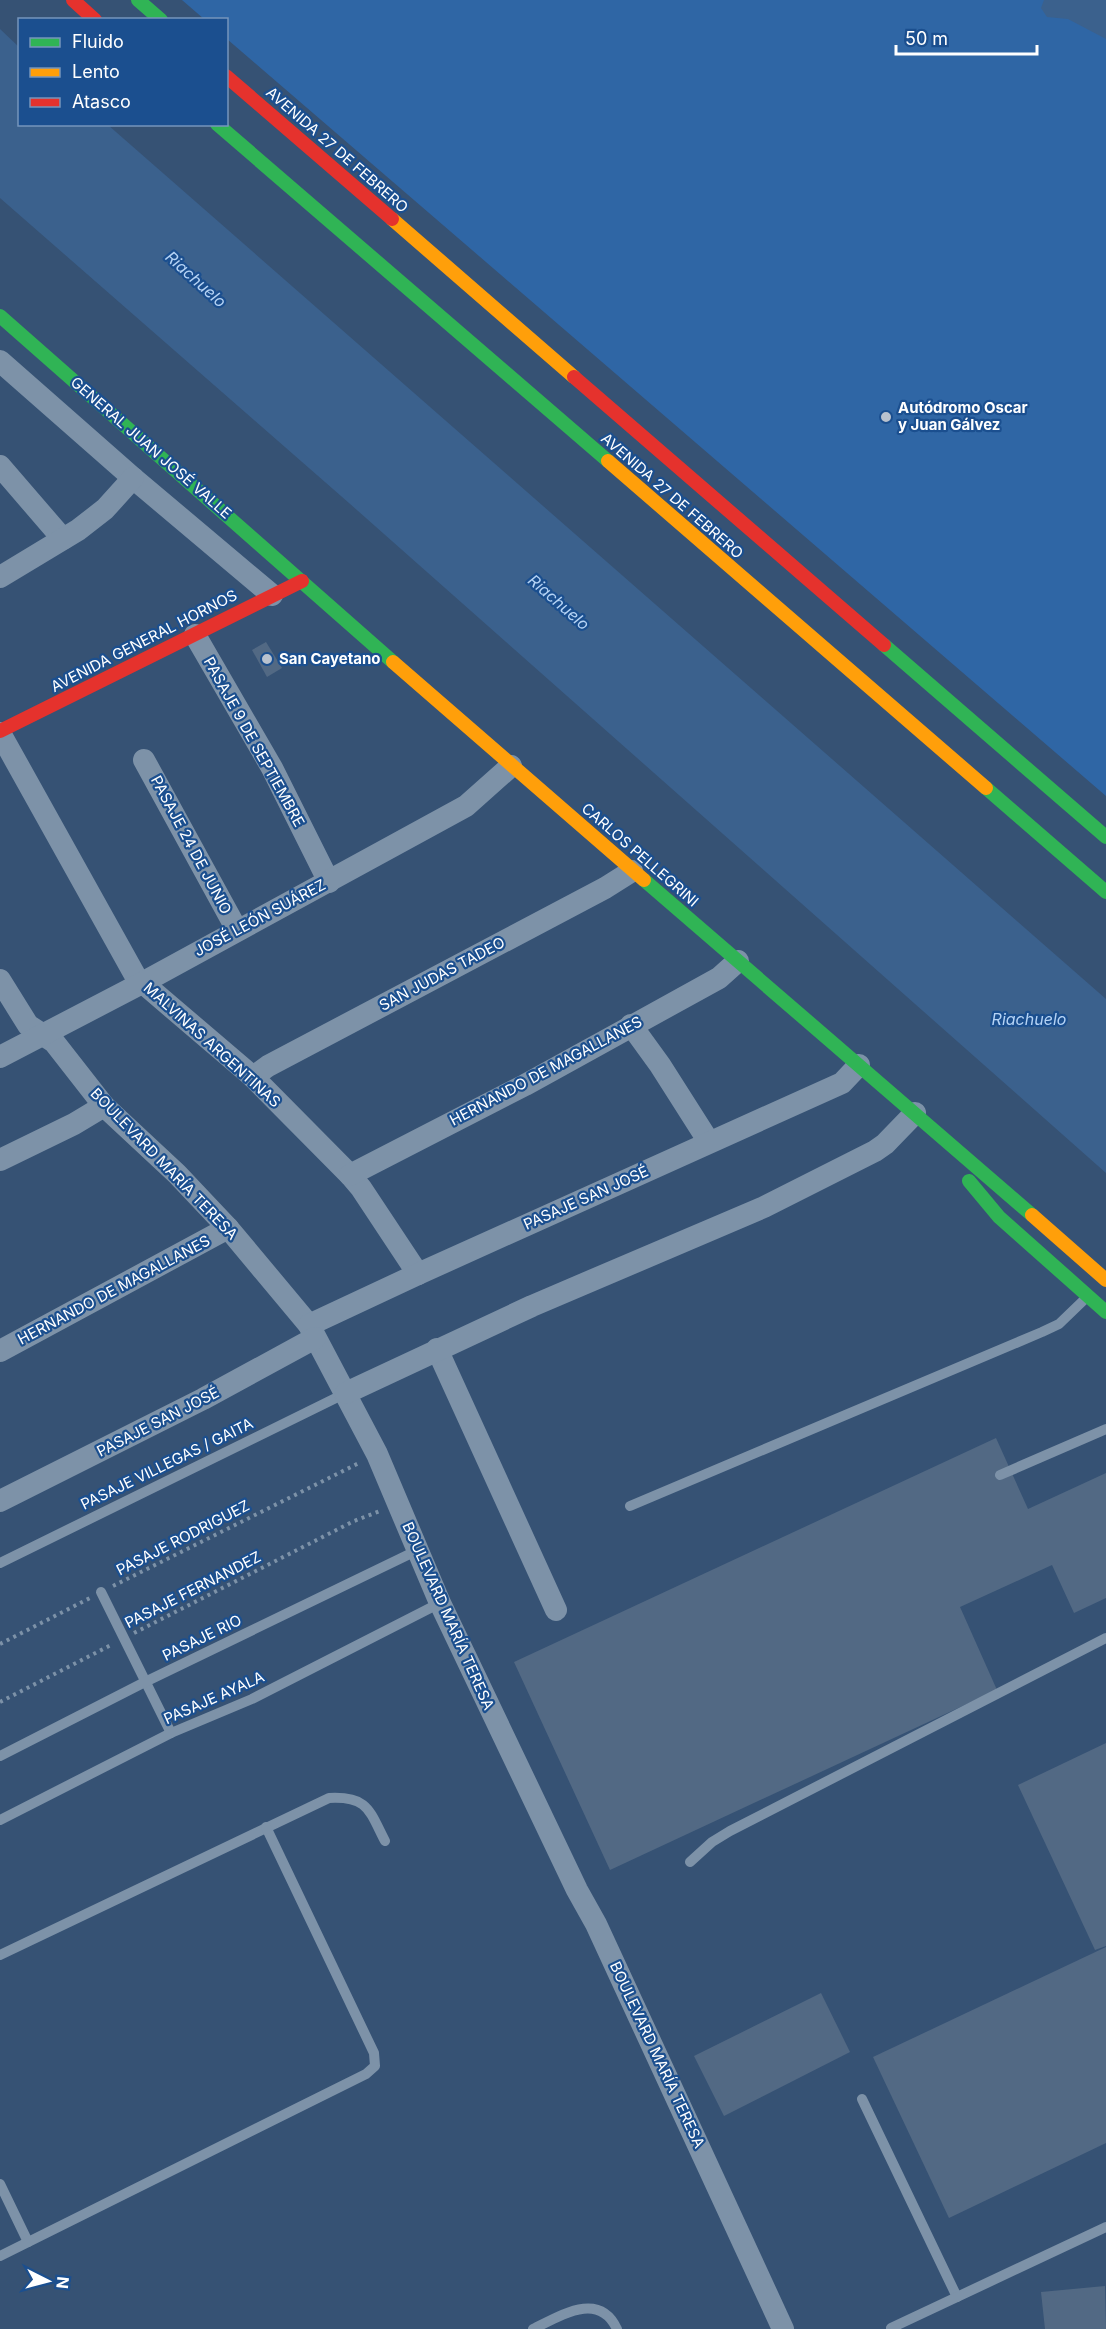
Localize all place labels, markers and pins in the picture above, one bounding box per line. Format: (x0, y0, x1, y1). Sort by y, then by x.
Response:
place label: Autódromo Oscar y Juan Gálvez (898, 398, 1028, 434)
marker: Autódromo Oscar y Juan Gálvez (879, 410, 893, 424)
place label: San Cayetano (279, 649, 380, 668)
marker: San Cayetano (260, 652, 274, 666)

